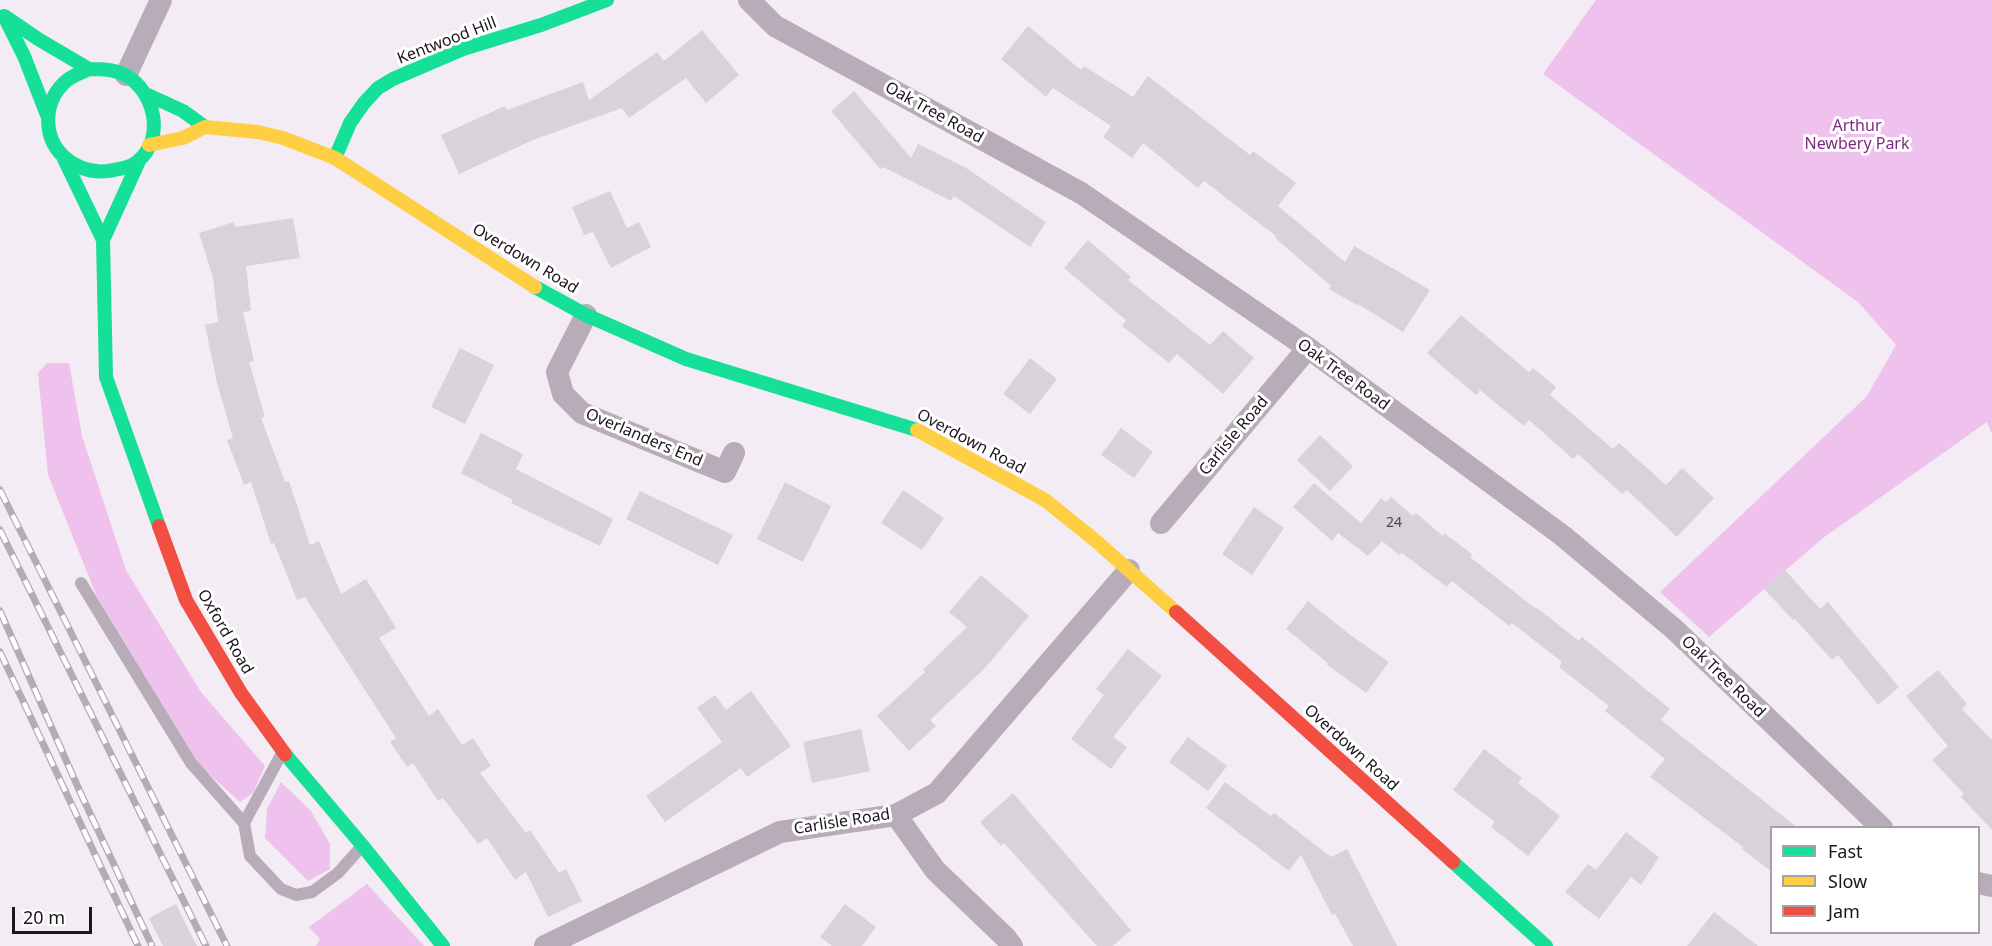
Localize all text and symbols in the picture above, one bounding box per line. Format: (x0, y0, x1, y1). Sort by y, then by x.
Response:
street label: Kentwood Hill (395, 13, 499, 69)
street label: Oak Tree Road (882, 78, 986, 148)
park label: Arthur Newbery Park (1804, 116, 1910, 154)
street label: Overdown Road (469, 220, 581, 298)
street label: Oak Tree Road (1293, 335, 1393, 415)
street label: Carlisle Road (1195, 393, 1273, 479)
street label: Overlanders End (583, 405, 705, 471)
street label: Overdown Road (913, 405, 1029, 479)
house number: 24 (1386, 515, 1402, 531)
street label: Oxford Road (193, 586, 257, 678)
street label: Oak Tree Road (1677, 632, 1769, 722)
street label: Overdown Road (1300, 701, 1402, 795)
street label: Carlisle Road (792, 805, 892, 839)
legend (1770, 826, 1980, 934)
text: Fast (1828, 839, 1863, 863)
text: Slow (1828, 869, 1867, 893)
scale bar (15, 895, 94, 933)
text: Jam (1828, 899, 1860, 923)
text: 20 m (23, 905, 65, 929)

